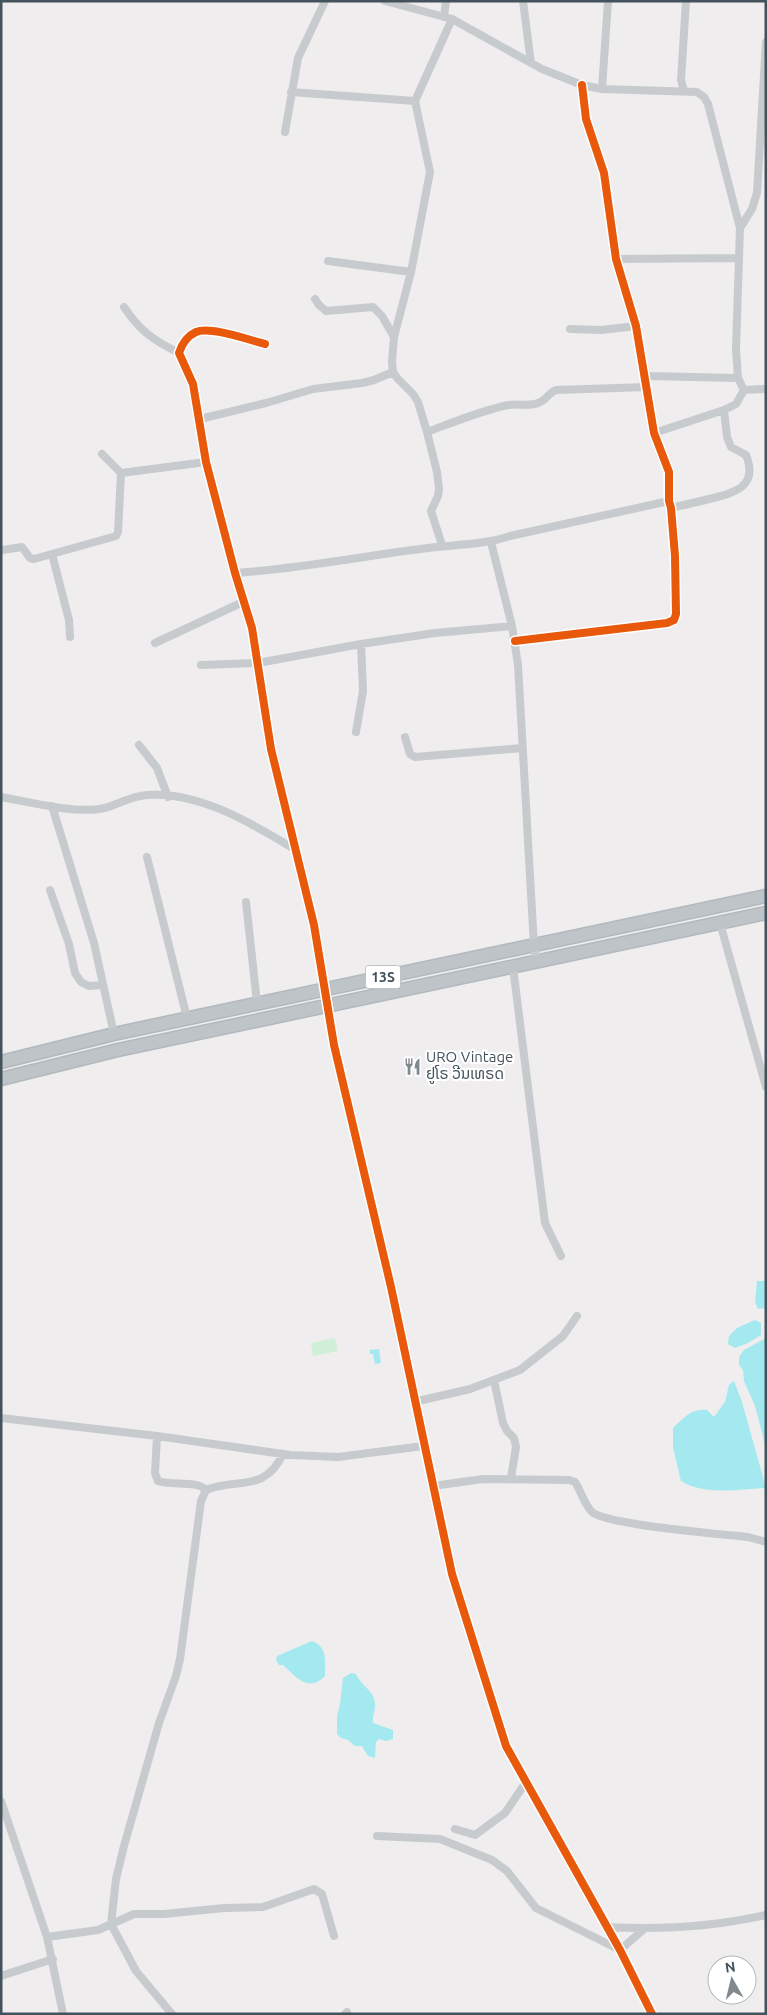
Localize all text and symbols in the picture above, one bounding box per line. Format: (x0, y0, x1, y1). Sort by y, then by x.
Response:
road number: 13S (366, 966, 400, 989)
place label: URO Vintage ຢູໂຣ ວີນເທຣດ (426, 1048, 513, 1084)
restaurant icon: URO Vintage ຢູໂຣ ວີນເທຣດ (402, 1056, 422, 1076)
north arrow (707, 1955, 757, 2005)
text: N (724, 1958, 736, 1976)

